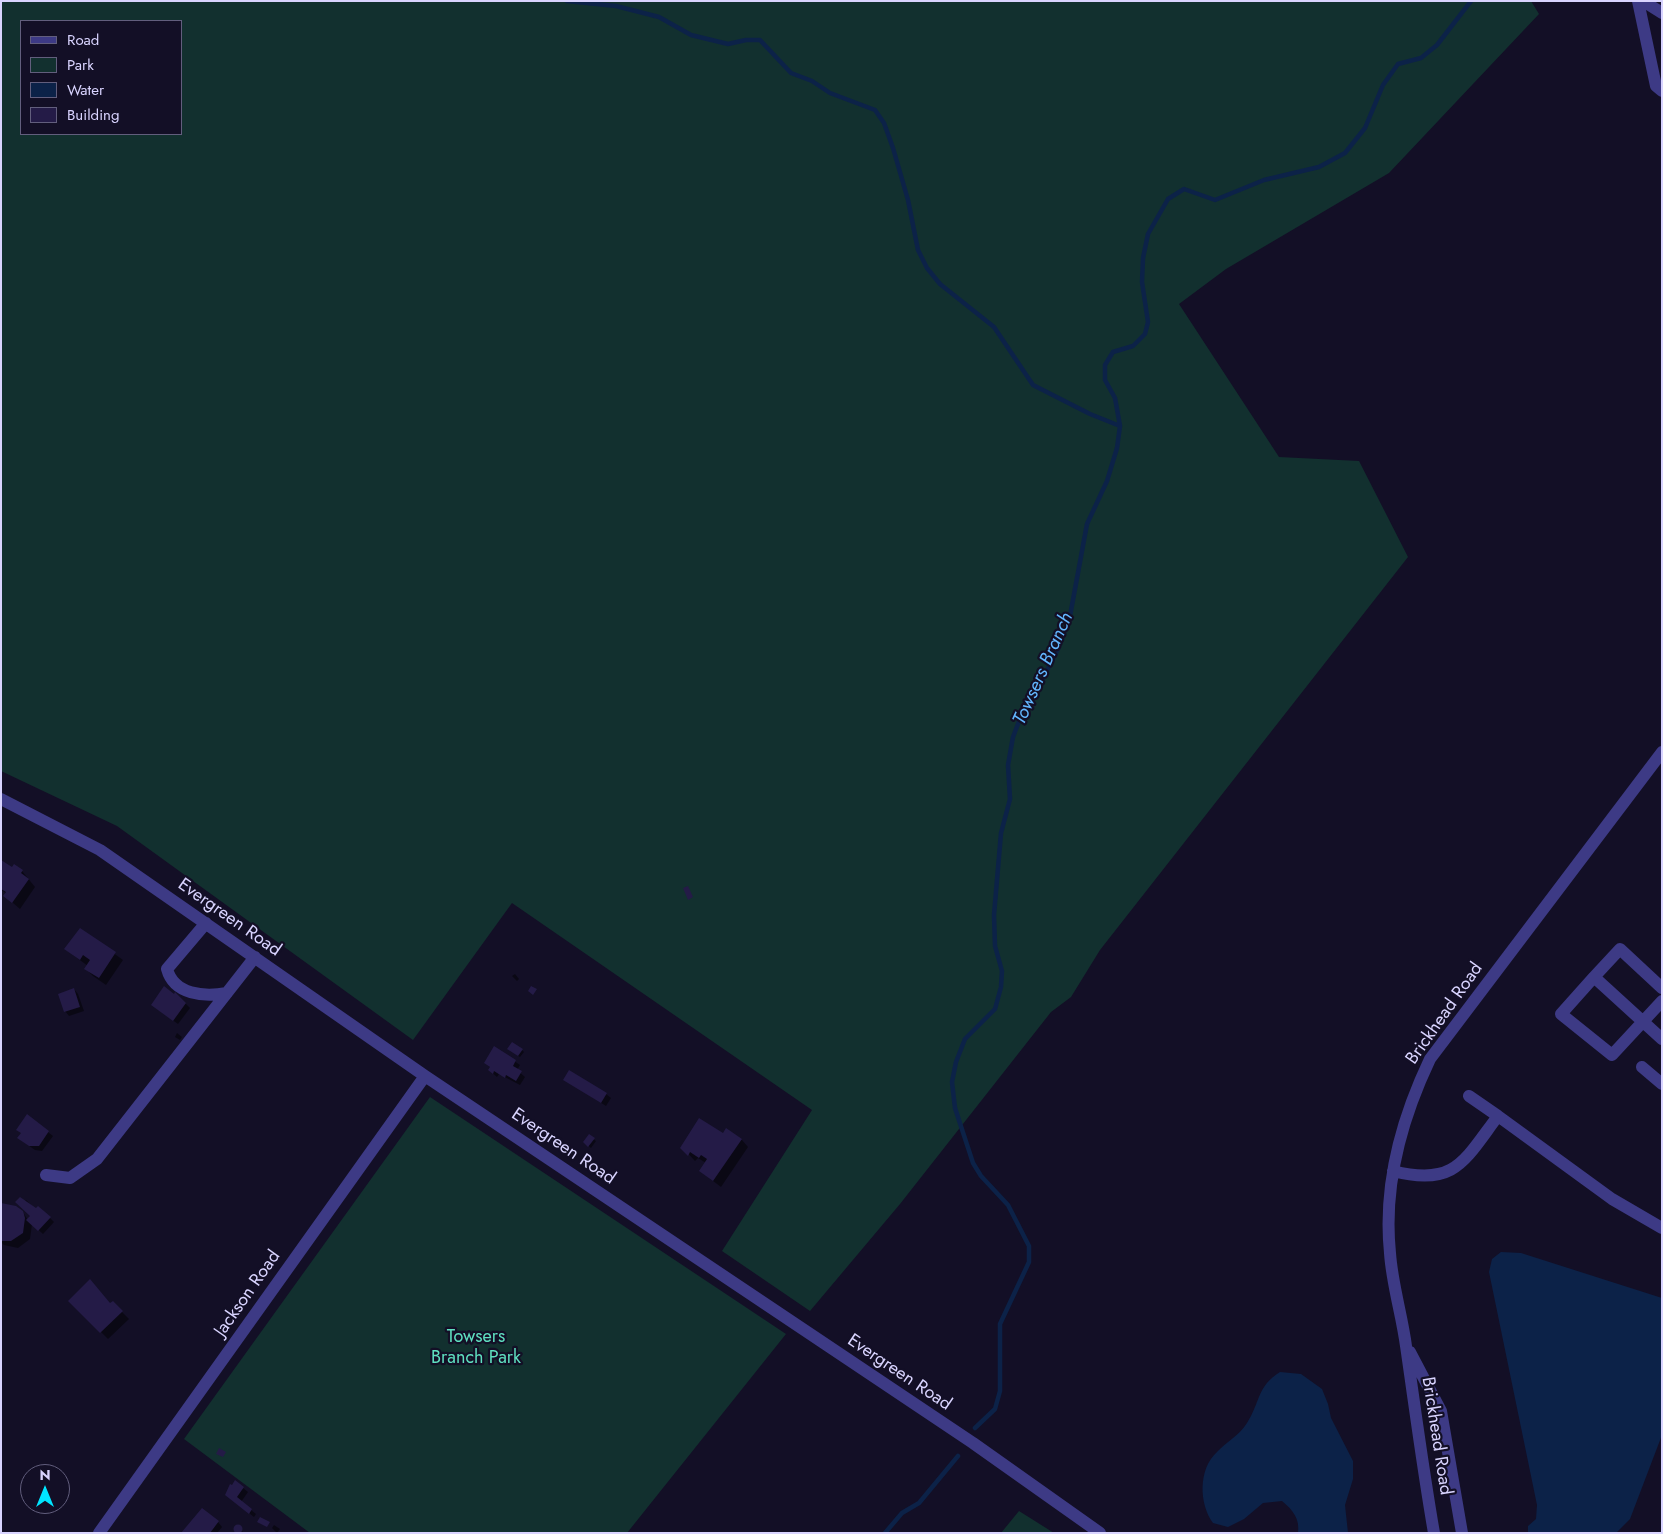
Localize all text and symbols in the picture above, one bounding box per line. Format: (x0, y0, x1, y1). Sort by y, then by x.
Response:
legend (20, 20, 182, 135)
text: Road (67, 29, 99, 51)
text: Park (67, 54, 94, 76)
text: Water (67, 79, 104, 101)
text: Building (67, 104, 119, 126)
water label: Towsers Branch (1009, 609, 1079, 729)
street label: Evergreen Road (173, 874, 285, 962)
street label: Brickhead Road (1402, 959, 1488, 1069)
street label: Evergreen Road (507, 1104, 619, 1190)
street label: Jackson Road (210, 1247, 286, 1341)
park label: Towsers Branch Park (431, 1327, 521, 1370)
street label: Evergreen Road (843, 1330, 955, 1416)
street label: Brickhead Road (1416, 1375, 1456, 1497)
north arrow (20, 1464, 70, 1514)
text: N (39, 1465, 51, 1485)

